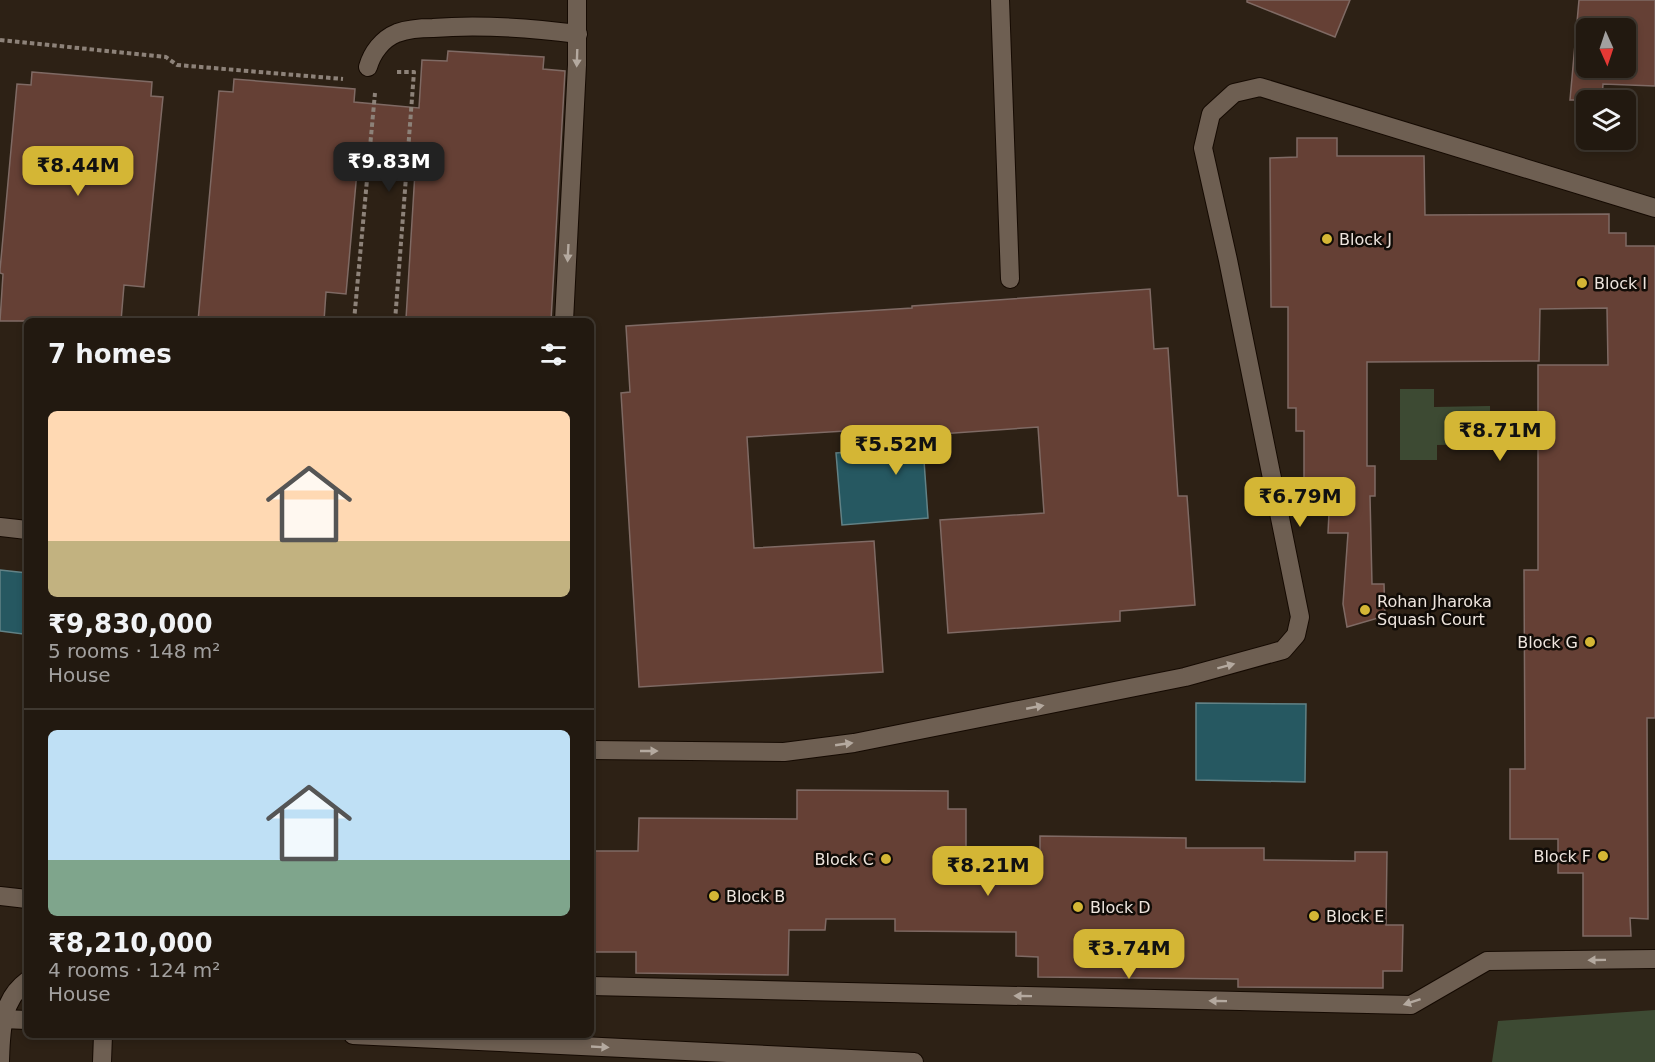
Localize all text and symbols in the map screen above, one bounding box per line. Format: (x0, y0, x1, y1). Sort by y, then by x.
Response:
north arrow (1576, 18, 1636, 78)
map controls (1576, 18, 1636, 150)
one-way arrow (573, 49, 582, 68)
button: layers (1576, 90, 1636, 150)
pin: ₹9.83M (340, 142, 438, 193)
pin: ₹8.44M (29, 146, 127, 197)
text: ₹9.83M (347, 149, 431, 173)
text: ₹8.44M (36, 153, 120, 177)
place label: Block J (1339, 230, 1392, 249)
marker: Block J (1320, 232, 1334, 246)
one-way arrow (563, 244, 572, 263)
place label: Block I (1594, 274, 1647, 293)
marker: Block I (1575, 276, 1589, 290)
icon: filters (537, 338, 570, 371)
text: 7 homes (48, 339, 172, 369)
pin: ₹8.71M (1451, 411, 1549, 462)
text: ₹8.71M (1458, 418, 1542, 442)
pin: ₹5.52M (847, 425, 945, 476)
text: ₹5.52M (854, 432, 938, 456)
icon: home (255, 450, 363, 558)
pin: ₹6.79M (1251, 477, 1349, 528)
text: ₹6.79M (1258, 484, 1342, 508)
place label: Rohan Jharoka Squash Court (1377, 592, 1492, 629)
marker: Rohan Jharoka Squash Court (1358, 603, 1372, 617)
text: ₹9,830,000 (48, 609, 212, 639)
place label: Block G (1517, 633, 1578, 652)
marker: Block G (1583, 635, 1597, 649)
text: 5 rooms · 148 m² (48, 639, 220, 663)
one-way arrow (1217, 660, 1235, 670)
text: House (48, 663, 111, 687)
one-way arrow (1026, 701, 1045, 711)
one-way arrow (835, 739, 854, 748)
one-way arrow (640, 746, 659, 756)
icon: home (255, 769, 363, 877)
pin: ₹8.21M (939, 846, 1037, 897)
place label: Block F (1533, 847, 1591, 866)
marker: Block F (1596, 849, 1610, 863)
place label: Block C (814, 850, 874, 869)
marker: Block C (879, 852, 893, 866)
text: ₹8.21M (946, 853, 1030, 877)
place label: Block B (726, 887, 785, 906)
marker: Block B (707, 889, 721, 903)
place label: Block D (1090, 898, 1151, 917)
marker: Block D (1071, 900, 1085, 914)
place label: Block E (1326, 907, 1384, 926)
marker: Block E (1307, 909, 1321, 923)
text: ₹8,210,000 (48, 928, 212, 958)
pin: ₹3.74M (1080, 929, 1178, 980)
text: ₹3.74M (1087, 936, 1171, 960)
one-way arrow (1587, 955, 1606, 965)
text: 4 rooms · 124 m² (48, 958, 220, 982)
text: House (48, 982, 111, 1006)
one-way arrow (1014, 991, 1033, 1001)
one-way arrow (1209, 996, 1228, 1005)
one-way arrow (1403, 998, 1421, 1007)
one-way arrow (591, 1042, 610, 1051)

